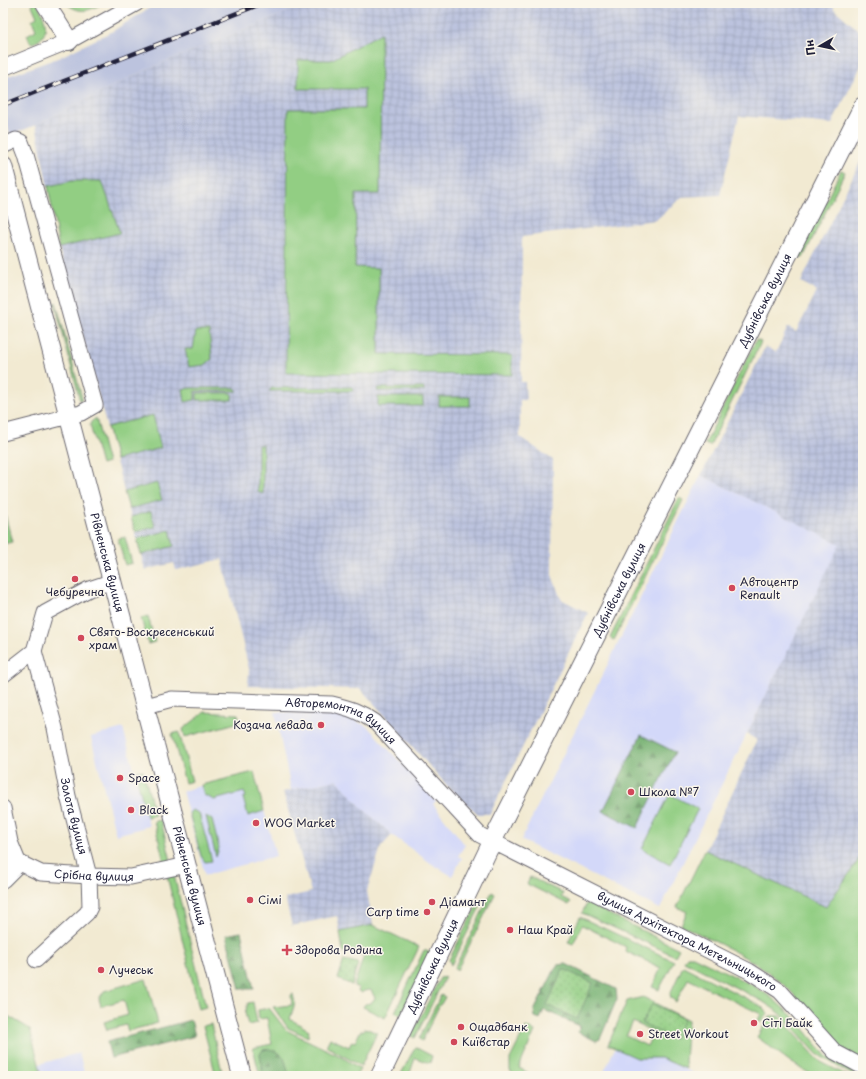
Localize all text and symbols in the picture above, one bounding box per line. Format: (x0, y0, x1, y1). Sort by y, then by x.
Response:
north arrow (800, 26, 840, 66)
text: Пн (800, 38, 819, 57)
street label: Дубнівська вулиця (733, 250, 795, 351)
street label: Рівненська вулиця (86, 511, 129, 614)
street label: Дубнівська вулиця (588, 540, 650, 640)
place label: Автоцентр Renault (740, 573, 799, 603)
marker: Чебуречна (70, 574, 80, 584)
place label: Чебуречна (46, 583, 104, 600)
marker: Автоцентр Renault (727, 583, 737, 593)
place label: Свято-Воскресенський храм (89, 623, 214, 653)
marker: Свято-Воскресенський храм (76, 633, 86, 643)
street label: Авторемонтна вулиця (285, 694, 401, 748)
place label: Козача левада (233, 716, 313, 733)
marker: Козача левада (316, 720, 326, 730)
place label: Space (128, 769, 160, 786)
marker: Space (115, 773, 125, 783)
street label: Золота вулиця (57, 776, 92, 856)
place label: Школа №7 (639, 783, 699, 800)
marker: Школа №7 (626, 787, 636, 797)
place label: Black (139, 801, 169, 818)
marker: Black (126, 805, 136, 815)
place label: WOG Market (264, 814, 336, 831)
marker: WOG Market (251, 818, 261, 828)
street label: Рівненська вулиця (169, 824, 211, 927)
street label: Срібна вулиця (54, 865, 134, 885)
street label: вулиця Архітектора Метельницького (595, 887, 781, 995)
place label: Сімі (258, 891, 282, 908)
place label: Діамант (439, 893, 487, 910)
marker: Сімі (245, 895, 255, 905)
marker: Діамант (427, 897, 437, 907)
place label: Carp time (366, 903, 419, 920)
marker: Carp time (422, 907, 432, 917)
street label: Дубнівська вулиця (402, 916, 462, 1017)
place label: Наш Край (518, 921, 573, 938)
marker: Наш Край (505, 925, 515, 935)
place label: Здорова Родина (294, 941, 383, 958)
marker: Здорова Родина (282, 945, 292, 955)
place label: Лучеськ (109, 961, 154, 978)
marker: Лучеськ (96, 965, 106, 975)
place label: Сіті Байк (762, 1014, 813, 1031)
place label: Ощадбанк (469, 1018, 528, 1035)
marker: Сіті Байк (749, 1018, 759, 1028)
marker: Ощадбанк (456, 1022, 466, 1032)
place label: Street Workout (648, 1025, 729, 1042)
marker: Street Workout (635, 1029, 645, 1039)
place label: Київстар (462, 1033, 510, 1050)
marker: Київстар (449, 1037, 459, 1047)

